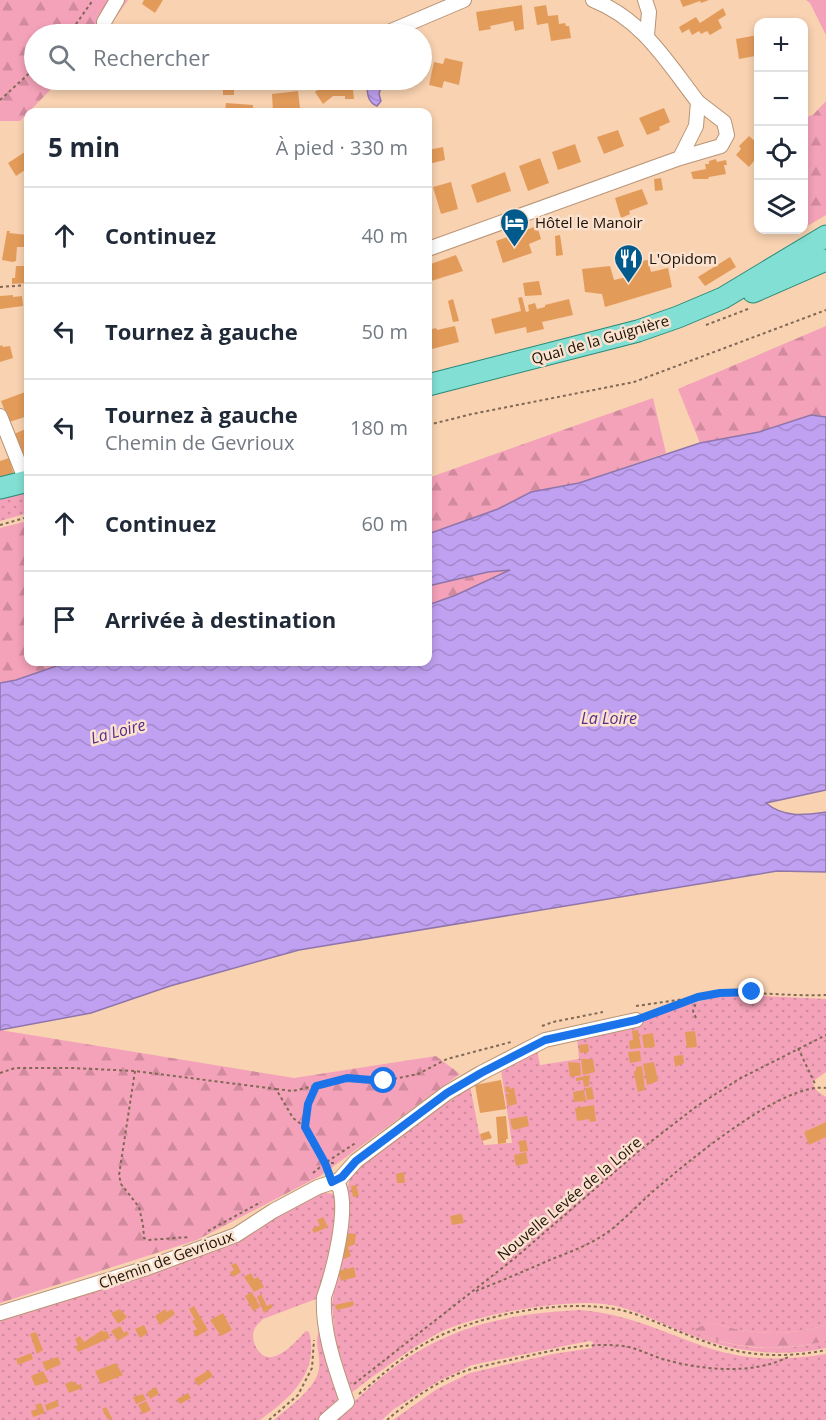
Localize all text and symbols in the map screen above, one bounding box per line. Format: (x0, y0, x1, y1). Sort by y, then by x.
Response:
map controls (754, 18, 808, 234)
button: + (754, 18, 808, 72)
search box (24, 24, 432, 90)
icon: search (45, 41, 78, 74)
text: Rechercher (93, 42, 210, 72)
button: − (754, 72, 808, 126)
button: locate (754, 126, 808, 180)
text: 5 min (48, 129, 120, 165)
text: À pied · 330 m (276, 134, 408, 161)
button: layers (754, 180, 808, 234)
hotel icon: Hôtel le Manoir (498, 206, 530, 248)
place label: Hôtel le Manoir (535, 212, 643, 232)
icon: ahead (48, 219, 81, 252)
text: Continuez (105, 220, 216, 250)
text: 40 m (361, 222, 408, 249)
restaurant icon: L'Opidom (612, 242, 644, 284)
place label: L'Opidom (649, 248, 717, 268)
street label: Quai de la Guignière (529, 310, 671, 368)
icon: left (48, 315, 81, 348)
text: Tournez à gauche (105, 316, 298, 346)
text: 50 m (361, 318, 408, 345)
text: Tournez à gauche (105, 399, 298, 429)
icon: left (48, 411, 81, 444)
text: 180 m (350, 414, 408, 441)
text: Chemin de Gevrioux (105, 429, 295, 456)
icon: ahead (48, 507, 81, 540)
text: Continuez (105, 508, 216, 538)
text: 60 m (361, 510, 408, 537)
icon: arrive (48, 603, 81, 636)
text: Arrivée à destination (105, 604, 336, 634)
water label: La Loire (581, 707, 637, 729)
water label: La Loire (88, 713, 148, 749)
route end (738, 978, 764, 1004)
route start (370, 1067, 396, 1093)
street label: Nouvelle Levée de la Loire (493, 1132, 645, 1264)
street label: Chemin de Gevrioux (96, 1225, 236, 1293)

